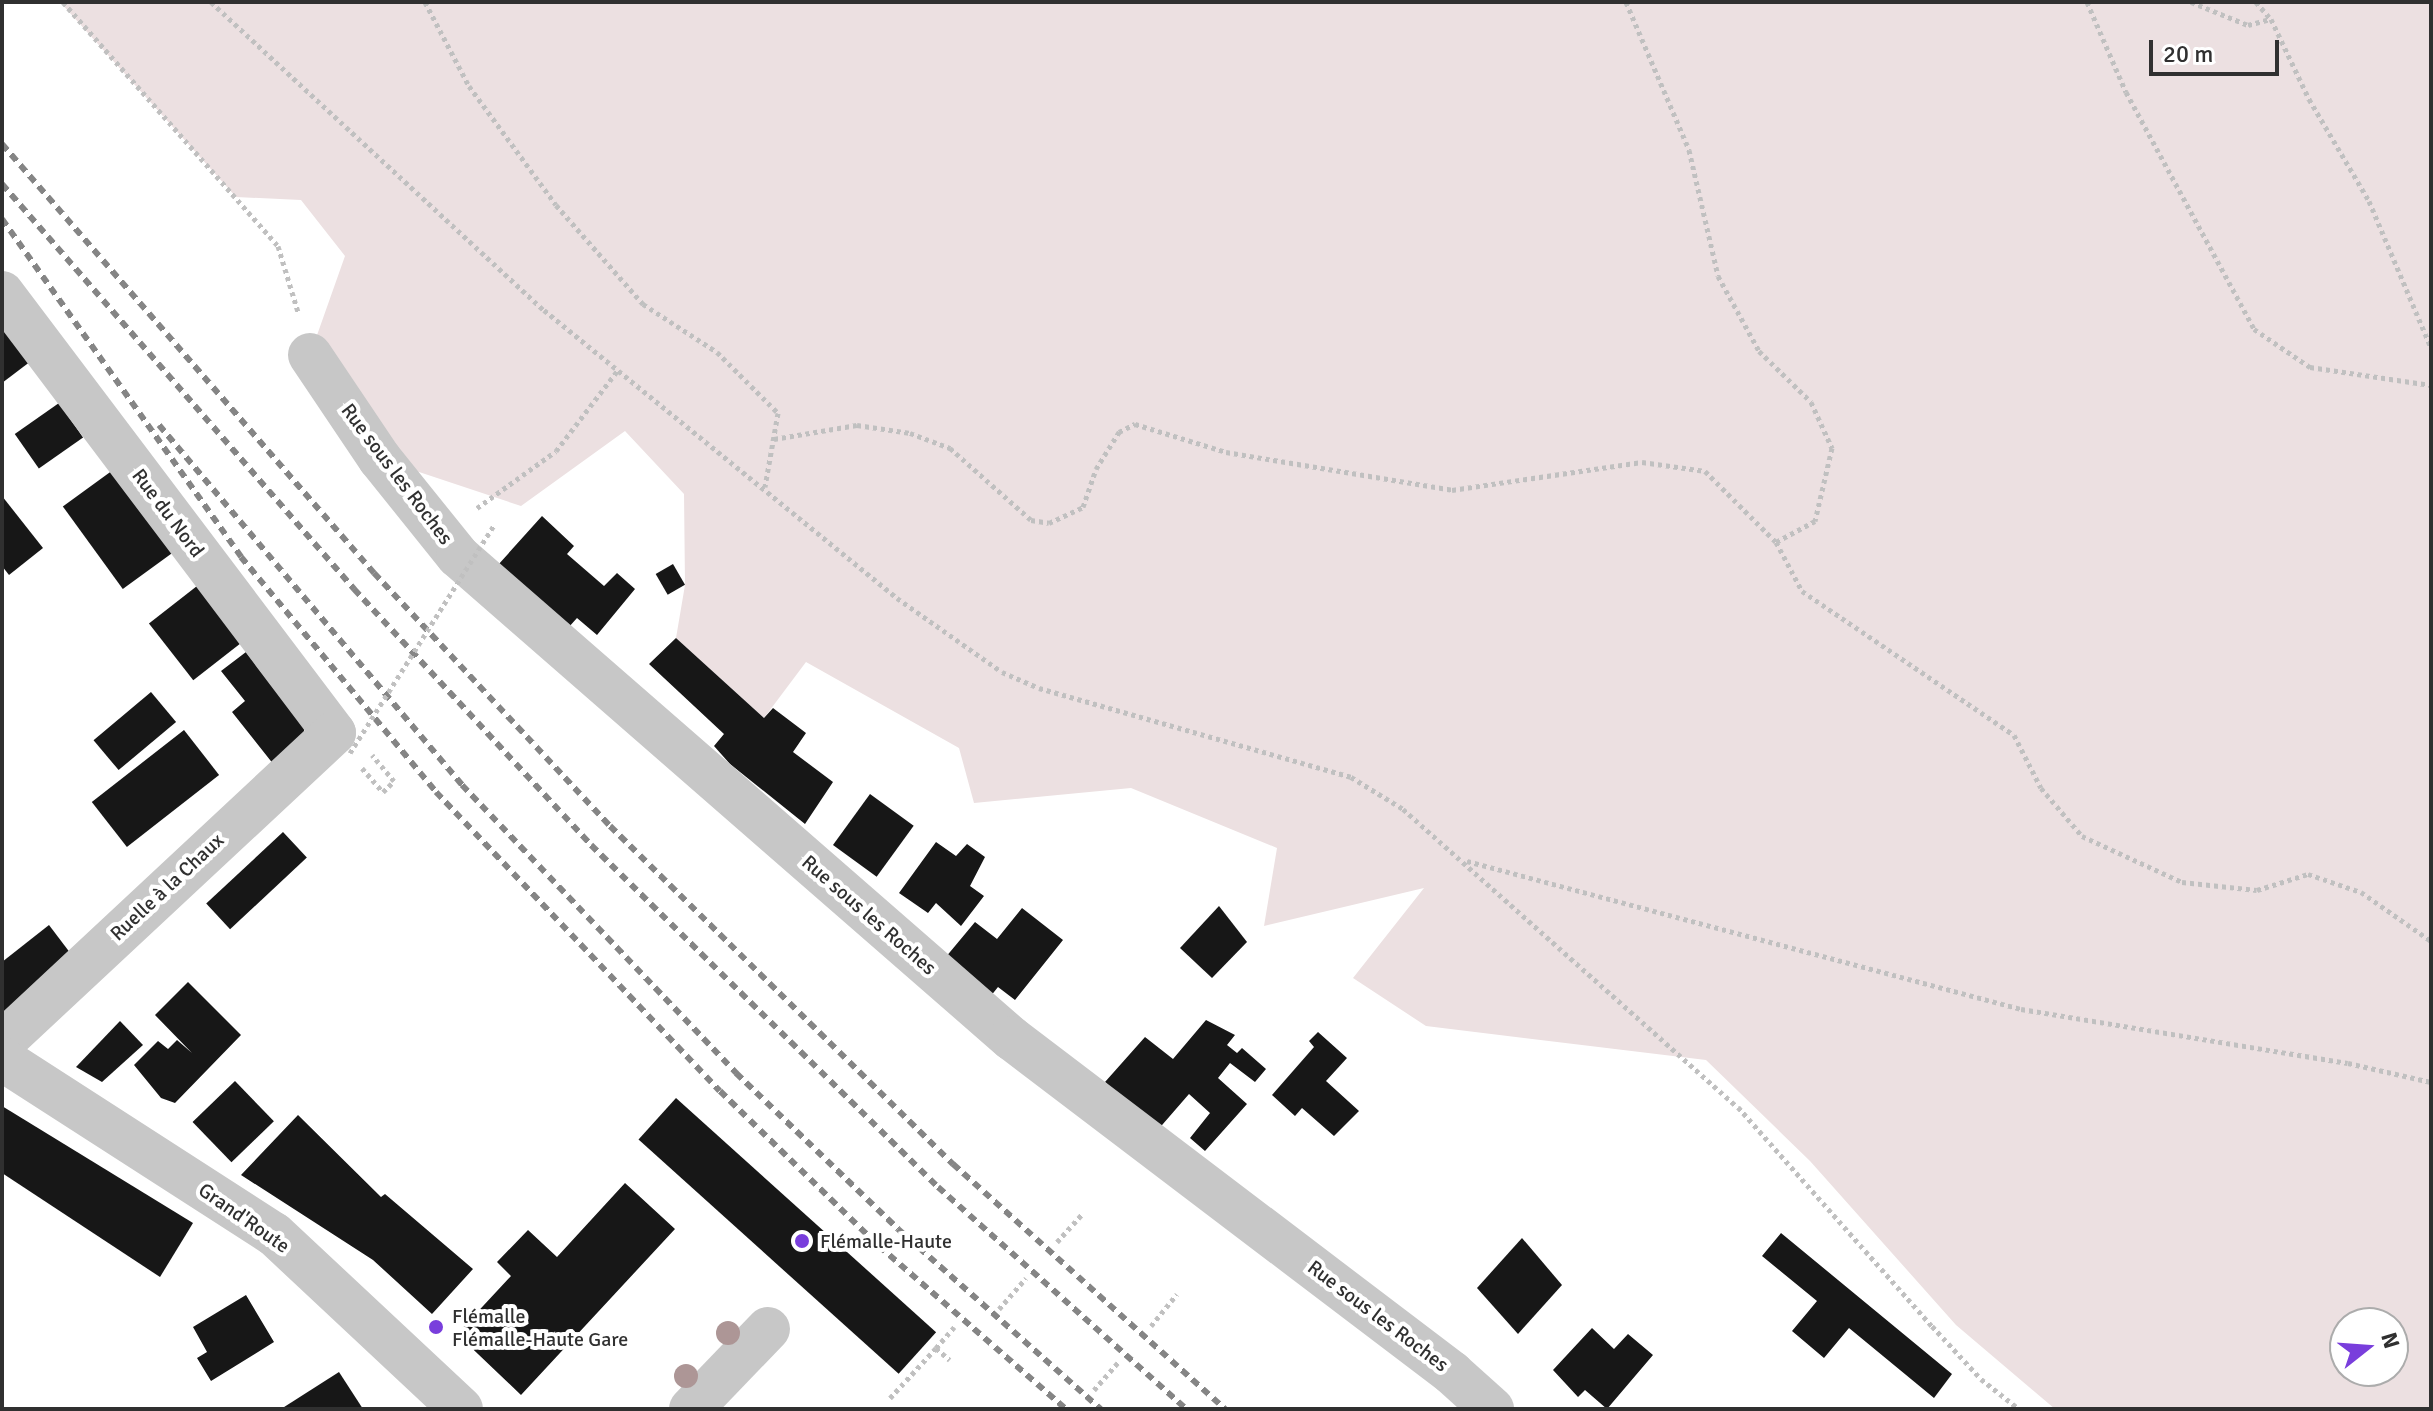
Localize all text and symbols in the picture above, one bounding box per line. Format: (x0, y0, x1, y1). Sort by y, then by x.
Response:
scale bar (2153, 24, 2283, 74)
text: 20 m (2163, 39, 2213, 69)
street label: Rue sous les Roches (336, 399, 458, 549)
street label: Rue du Nord (127, 464, 209, 562)
street label: Ruelle à la Chaux (105, 828, 229, 946)
street label: Rue sous les Roches (797, 850, 941, 980)
street label: Grand'Route (194, 1178, 294, 1258)
place label: Flémalle-Haute (820, 1229, 952, 1253)
marker: Flémalle-Haute (791, 1230, 813, 1252)
street label: Rue sous les Roches (1303, 1255, 1453, 1377)
place label: Flémalle Flémalle-Haute Gare (452, 1304, 628, 1351)
north arrow (2329, 1307, 2409, 1387)
marker: Flémalle Flémalle-Haute Gare (427, 1318, 445, 1336)
text: N (2375, 1329, 2406, 1352)

